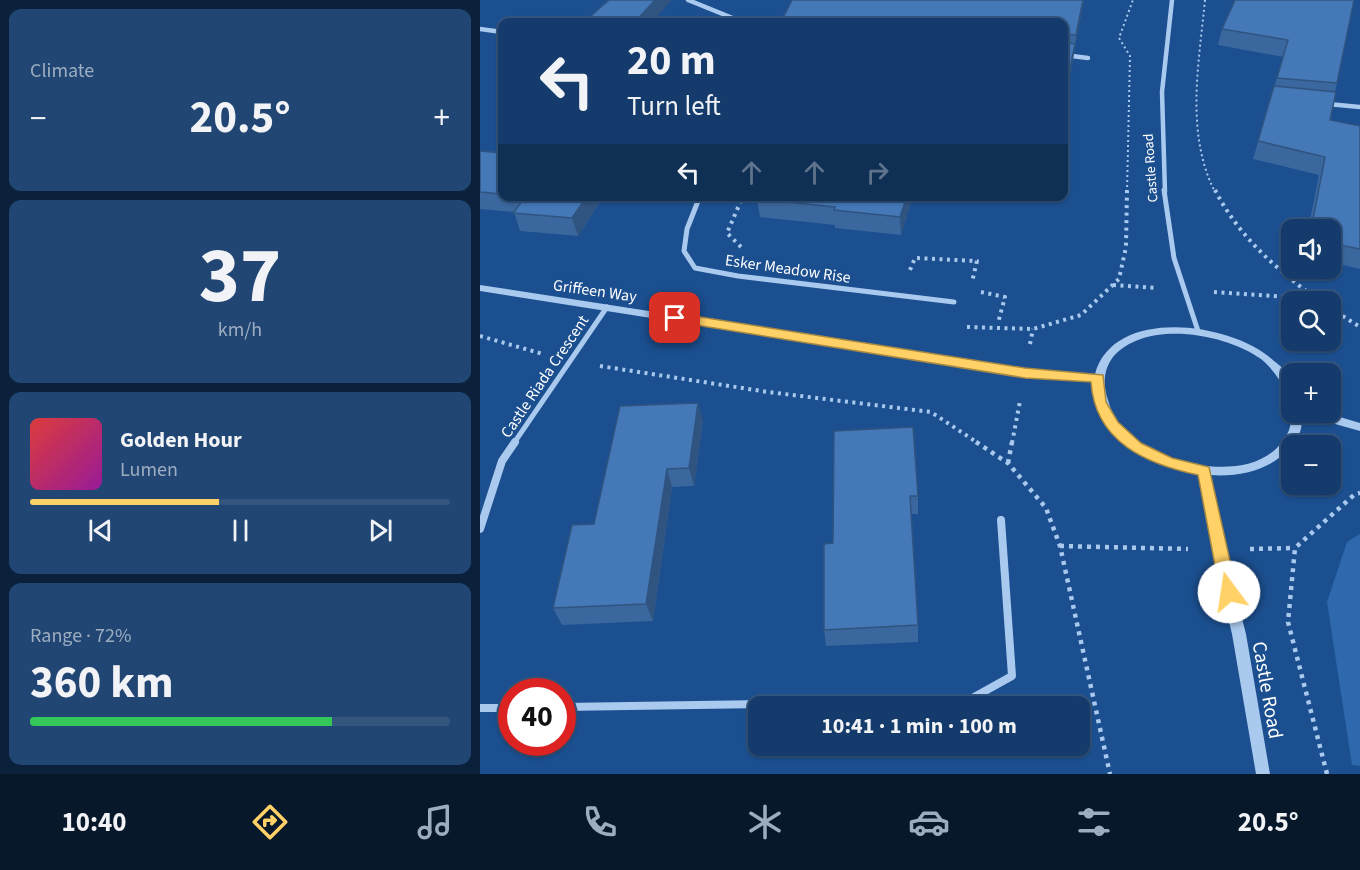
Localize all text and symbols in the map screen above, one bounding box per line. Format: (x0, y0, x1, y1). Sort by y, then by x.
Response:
text: 20 m (627, 31, 716, 91)
icon: left (528, 42, 606, 120)
text: Climate (30, 57, 94, 85)
text: 20.5° (189, 86, 291, 150)
text: Turn left (627, 87, 721, 126)
text: − (30, 95, 46, 142)
text: + (434, 95, 450, 142)
street label: Castle Road (1139, 133, 1163, 203)
icon: left (672, 156, 705, 189)
icon: ahead (735, 156, 768, 189)
icon: ahead (798, 156, 831, 189)
icon: right (861, 156, 894, 189)
map controls (1281, 219, 1341, 495)
button: sound (1281, 219, 1341, 279)
text: 37 (199, 221, 281, 332)
street label: Esker Meadow Rise (724, 249, 852, 289)
street label: Griffeen Way (552, 274, 639, 308)
button: search (1281, 291, 1341, 351)
pin (649, 292, 700, 343)
icon: arrive (658, 301, 691, 334)
street label: Castle Riada Crescent (496, 310, 594, 442)
text: km/h (218, 316, 262, 344)
button: + (1281, 363, 1341, 423)
text: Golden Hour (120, 424, 242, 456)
button: − (1281, 435, 1341, 495)
text: Lumen (120, 456, 178, 484)
icon: previous (84, 514, 117, 547)
icon: pause (224, 514, 257, 547)
icon: next (364, 514, 397, 547)
position arrow (1197, 560, 1261, 624)
text: Range · 72% (30, 622, 131, 650)
street label: Castle Road (1245, 639, 1289, 741)
text: 360 km (30, 651, 174, 715)
speed limit sign: 40 (498, 678, 576, 756)
text: 10:41 · 1 min · 100 m (821, 710, 1017, 742)
icon: directions (249, 801, 291, 843)
icon: music (414, 801, 456, 843)
icon: phone (579, 801, 621, 843)
icon: climate (744, 801, 786, 843)
icon: car (908, 801, 950, 843)
icon: filters (1073, 801, 1115, 843)
text: 10:40 (61, 803, 127, 842)
text: 20.5° (1238, 803, 1299, 842)

